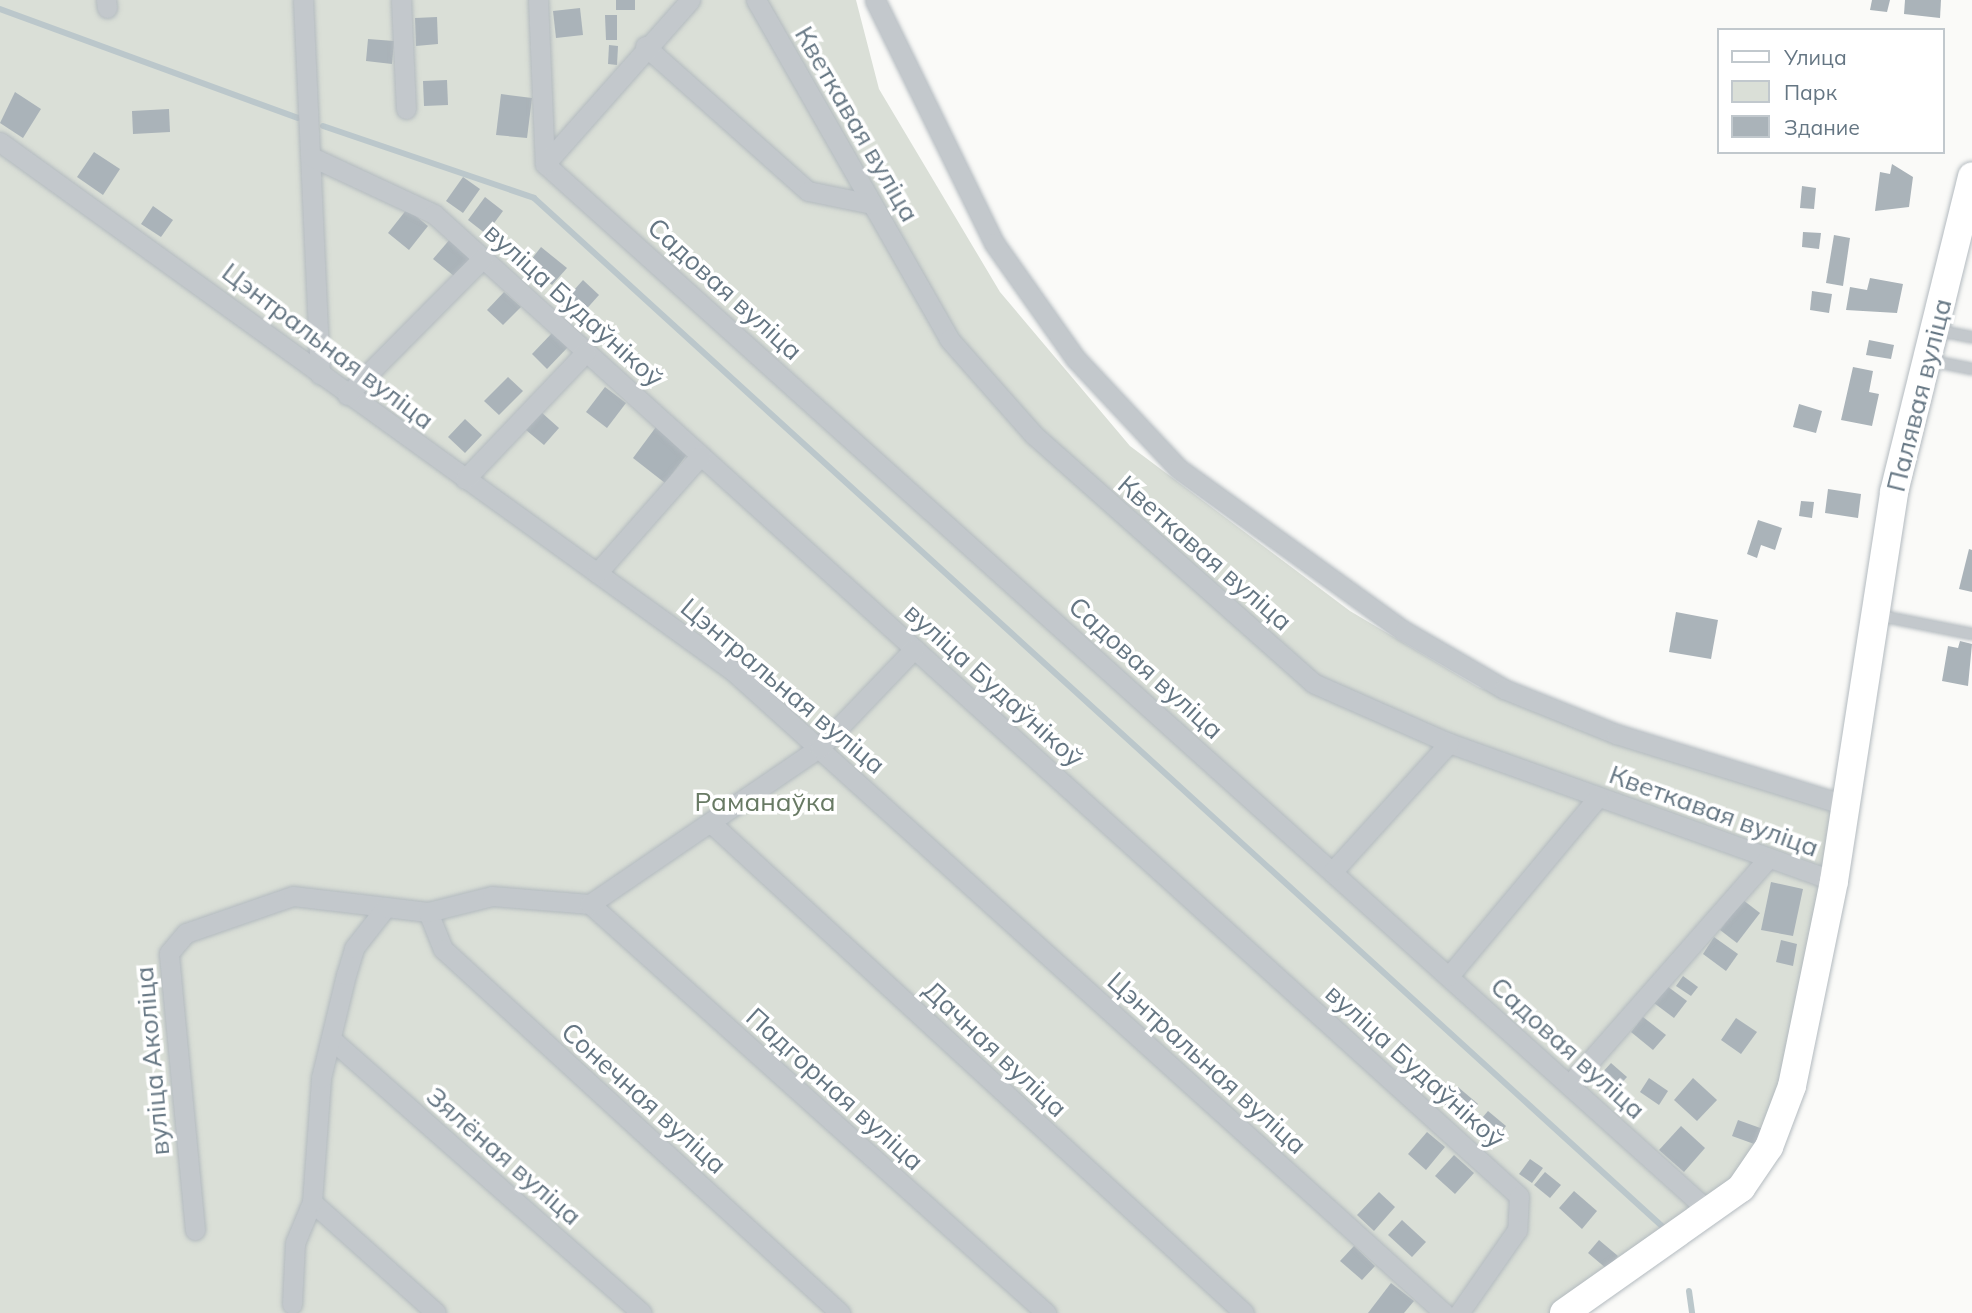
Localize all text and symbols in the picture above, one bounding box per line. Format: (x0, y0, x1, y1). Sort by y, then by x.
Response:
street label: Кветкавая вуліца (788, 21, 926, 227)
legend (1716, 28, 1944, 154)
text: Улица (1784, 44, 1847, 70)
text: Парк (1784, 79, 1837, 105)
text: Здание (1784, 114, 1860, 140)
street label: Садовая вуліца (641, 212, 809, 366)
street label: вуліца Будаўнікоў (478, 216, 670, 394)
street label: Цэнтральная вуліца (216, 256, 440, 436)
street label: Палявая вуліца (1880, 295, 1958, 495)
street label: Кветкавая вуліца (1112, 469, 1298, 637)
street label: Садовая вуліца (1062, 591, 1230, 745)
street label: Цэнтральная вуліца (675, 592, 891, 780)
street label: вуліца Будаўнікоў (898, 596, 1090, 774)
street label: Кветкавая вуліца (1605, 759, 1823, 863)
park label: Раманаўка (694, 786, 836, 818)
street label: вуліца Аколіца (128, 965, 176, 1157)
street label: Цэнтральная вуліца (1101, 965, 1313, 1161)
street label: Садовая вуліца (1484, 971, 1652, 1125)
street label: Дачная вуліца (917, 974, 1073, 1124)
street label: вуліца Будаўнікоў (1319, 977, 1511, 1155)
street label: Падгорная вуліца (740, 1001, 930, 1177)
street label: Сонечная вуліца (555, 1016, 733, 1180)
street label: Зялёная вуліца (420, 1080, 588, 1232)

